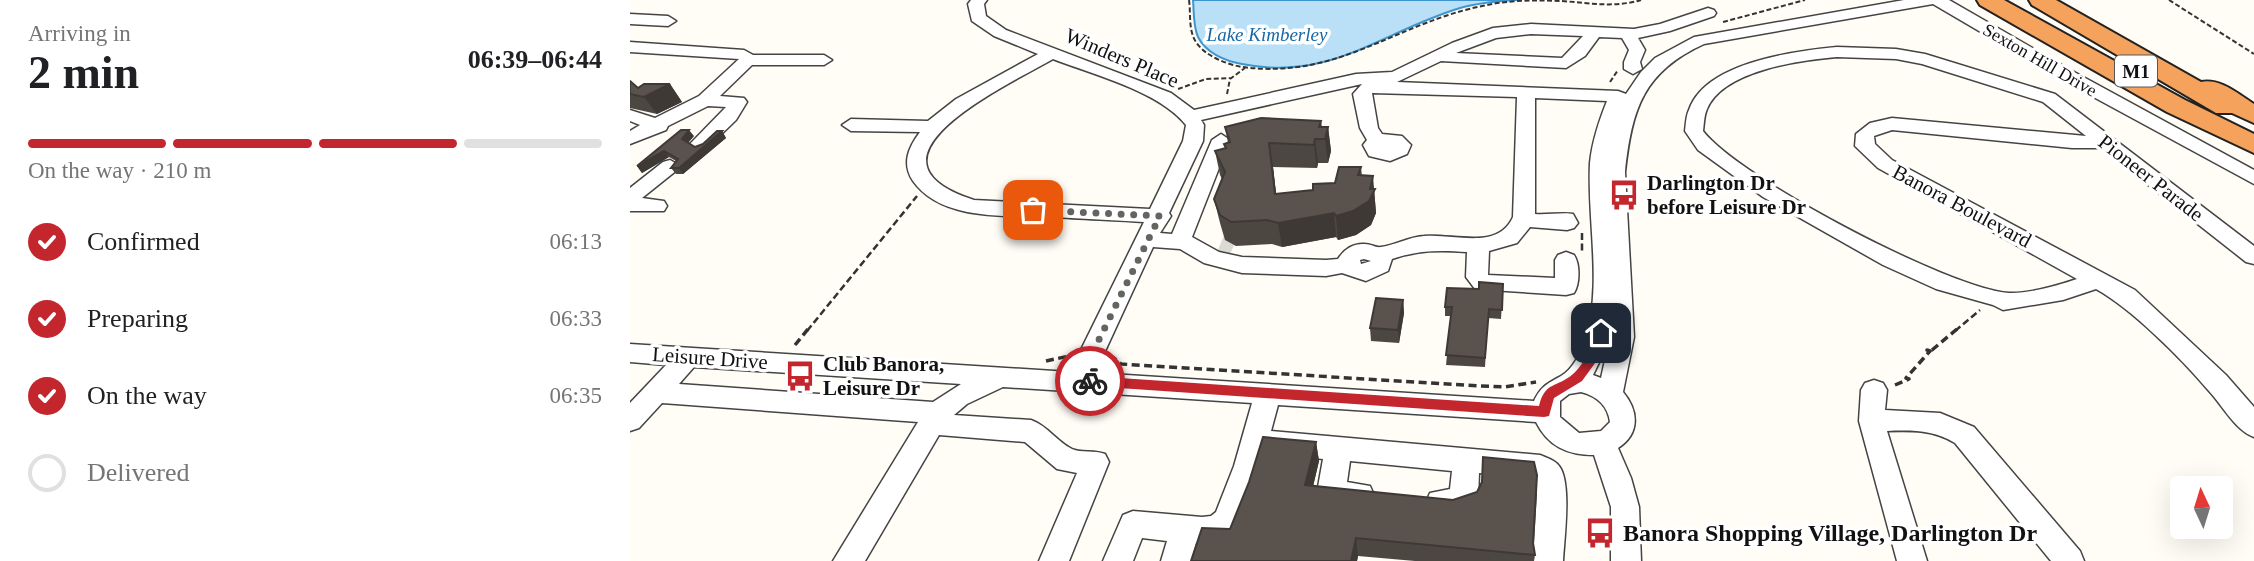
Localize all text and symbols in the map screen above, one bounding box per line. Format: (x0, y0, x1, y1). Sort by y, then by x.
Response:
street label: Sexton Hill Drive (1980, 19, 2100, 101)
text: Arriving in (28, 21, 131, 46)
street label: Winders Place (1062, 23, 1182, 93)
water label: Lake Kimberley (1206, 24, 1328, 45)
text: 06:39–06:44 (468, 45, 602, 74)
text: 2 min (28, 47, 139, 98)
road number: M1 (2115, 55, 2157, 86)
street label: Pioneer Parade (2094, 130, 2208, 226)
text: On the way · 210 m (28, 158, 211, 183)
street label: Banora Boulevard (1889, 159, 2036, 253)
place label: Darlington Dr before Leisure Dr (1647, 171, 1806, 219)
bus stop icon: Darlington Dr before Leisure Dr (1607, 178, 1641, 212)
pin (1003, 180, 1063, 240)
icon: bag (1014, 191, 1052, 229)
icon: check (28, 223, 66, 261)
text: Confirmed (87, 227, 200, 256)
text: 06:13 (550, 229, 602, 254)
icon: check (28, 300, 66, 338)
pin (1571, 303, 1631, 363)
text: Preparing (87, 304, 188, 333)
text: 06:33 (550, 306, 602, 331)
icon: home (1582, 314, 1620, 352)
street label: Leisure Drive (651, 342, 769, 374)
courier (1055, 346, 1125, 416)
place label: Club Banora, Leisure Dr (823, 352, 944, 400)
bus stop icon: Club Banora, Leisure Dr (783, 359, 817, 393)
icon: bike (1071, 362, 1109, 400)
icon: check (28, 377, 66, 415)
text: On the way (87, 381, 207, 410)
text: 06:35 (550, 383, 602, 408)
text: Delivered (87, 458, 190, 487)
north arrow (2170, 476, 2233, 539)
map controls (2170, 476, 2233, 539)
bus stop icon: Banora Shopping Village, Darlington Dr (1583, 516, 1617, 550)
place label: Banora Shopping Village, Darlington Dr (1623, 520, 2037, 546)

